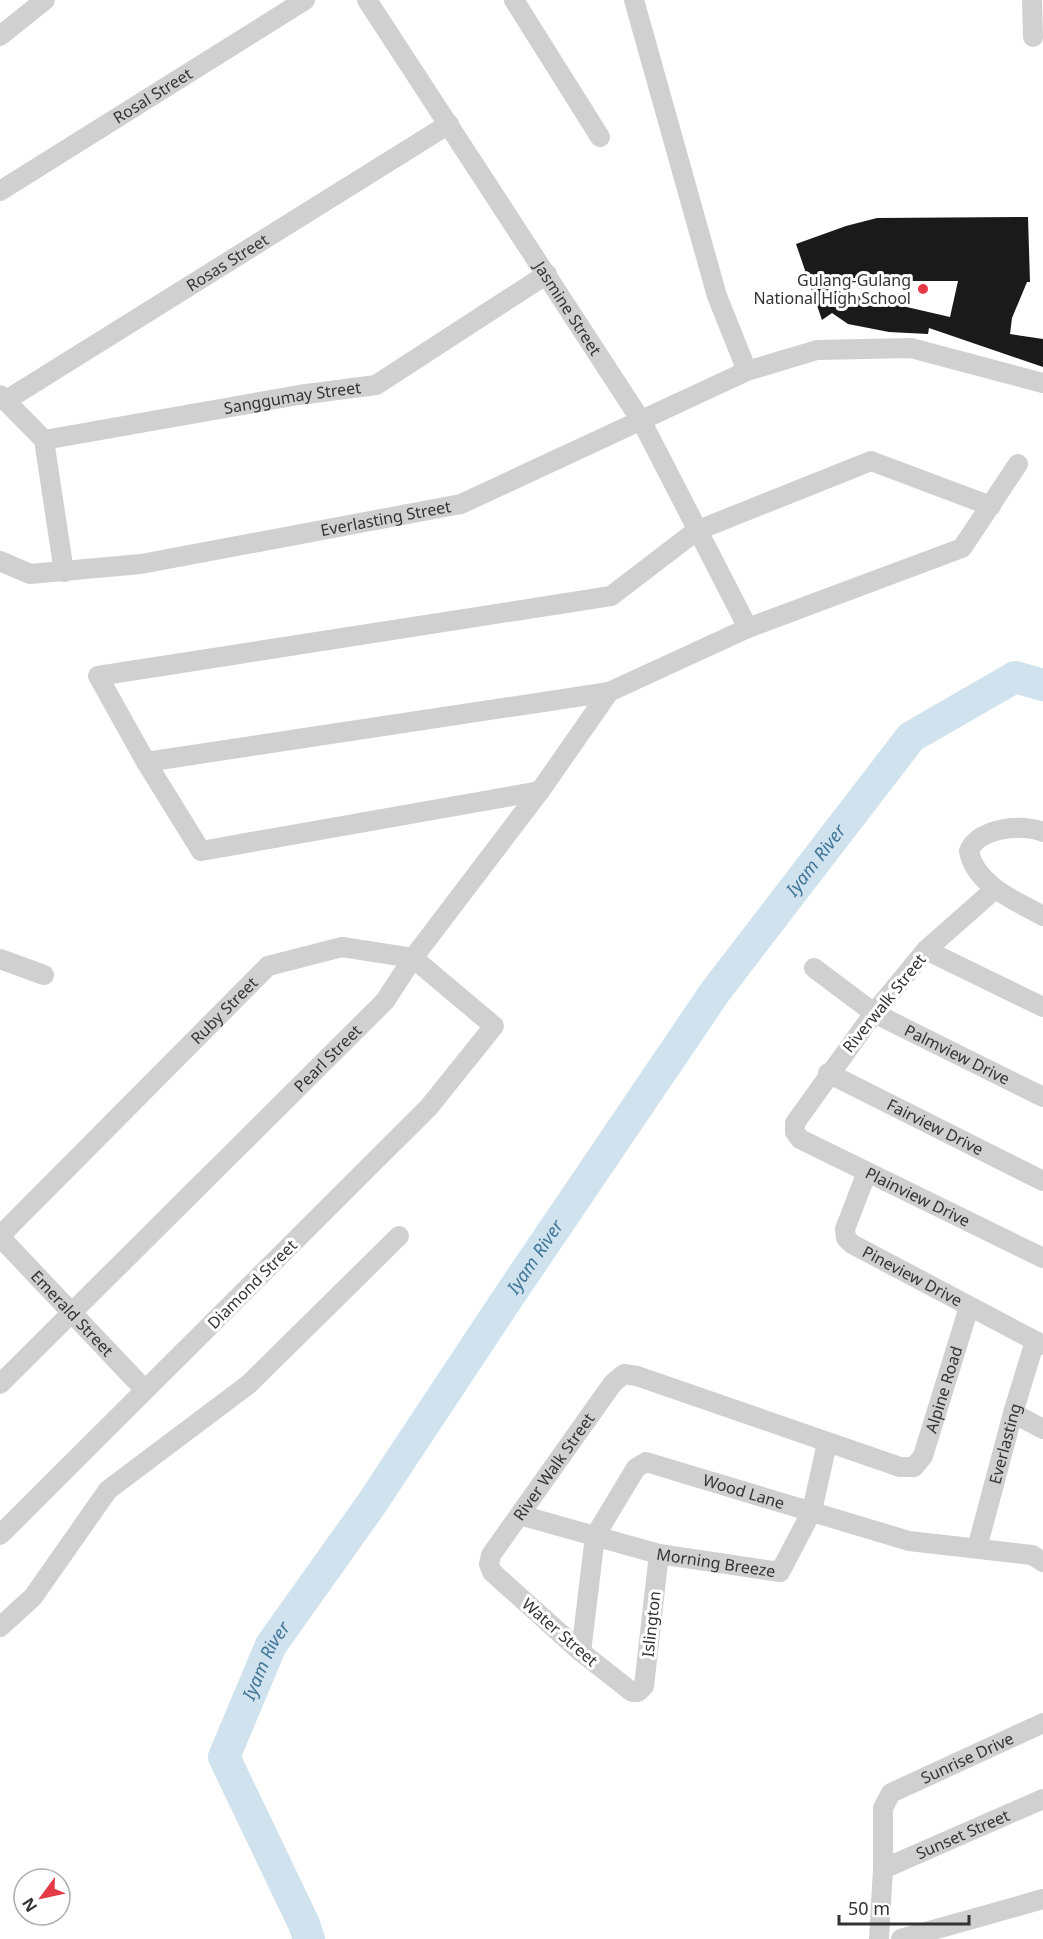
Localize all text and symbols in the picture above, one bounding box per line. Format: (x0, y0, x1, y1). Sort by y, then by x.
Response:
street label: Rosal Street (109, 62, 196, 128)
street label: Rosas Street (182, 228, 273, 296)
street label: Jasmine Street (528, 255, 607, 360)
place label: Gulang-Gulang National High School (753, 269, 911, 309)
marker: Gulang-Gulang National High School (916, 282, 930, 296)
street label: Sanggumay Street (222, 376, 362, 419)
street label: Everlasting Street (319, 495, 453, 541)
water label: Iyam River (779, 818, 851, 901)
street label: Riverwalk Street (837, 949, 931, 1057)
street label: Ruby Street (186, 972, 262, 1049)
street label: Pearl Street (289, 1019, 366, 1097)
street label: Palmview Drive (901, 1019, 1014, 1090)
street label: Fairview Drive (883, 1093, 987, 1160)
street label: Plainview Drive (862, 1162, 974, 1232)
water label: Iyam River (500, 1214, 569, 1299)
street label: Diamond Street (203, 1234, 302, 1333)
street label: Pineview Drive (859, 1241, 966, 1311)
street label: Emerald Street (26, 1265, 119, 1361)
street label: Alpine Road (920, 1343, 967, 1436)
street label: Everlasting (983, 1400, 1026, 1487)
street label: River Walk Street (508, 1408, 600, 1525)
street label: Wood Lane (700, 1469, 787, 1514)
street label: Morning Breeze (655, 1543, 777, 1582)
street label: Islington (637, 1590, 665, 1658)
street label: Water Street (517, 1593, 603, 1671)
water label: Iyam River (236, 1616, 295, 1704)
street label: Sunrise Drive (917, 1727, 1017, 1789)
street label: Sunset Street (913, 1804, 1013, 1864)
north arrow (12, 1867, 72, 1927)
scale bar (839, 1888, 970, 1926)
text: N (17, 1894, 42, 1917)
text: 50 m (848, 1896, 890, 1920)

